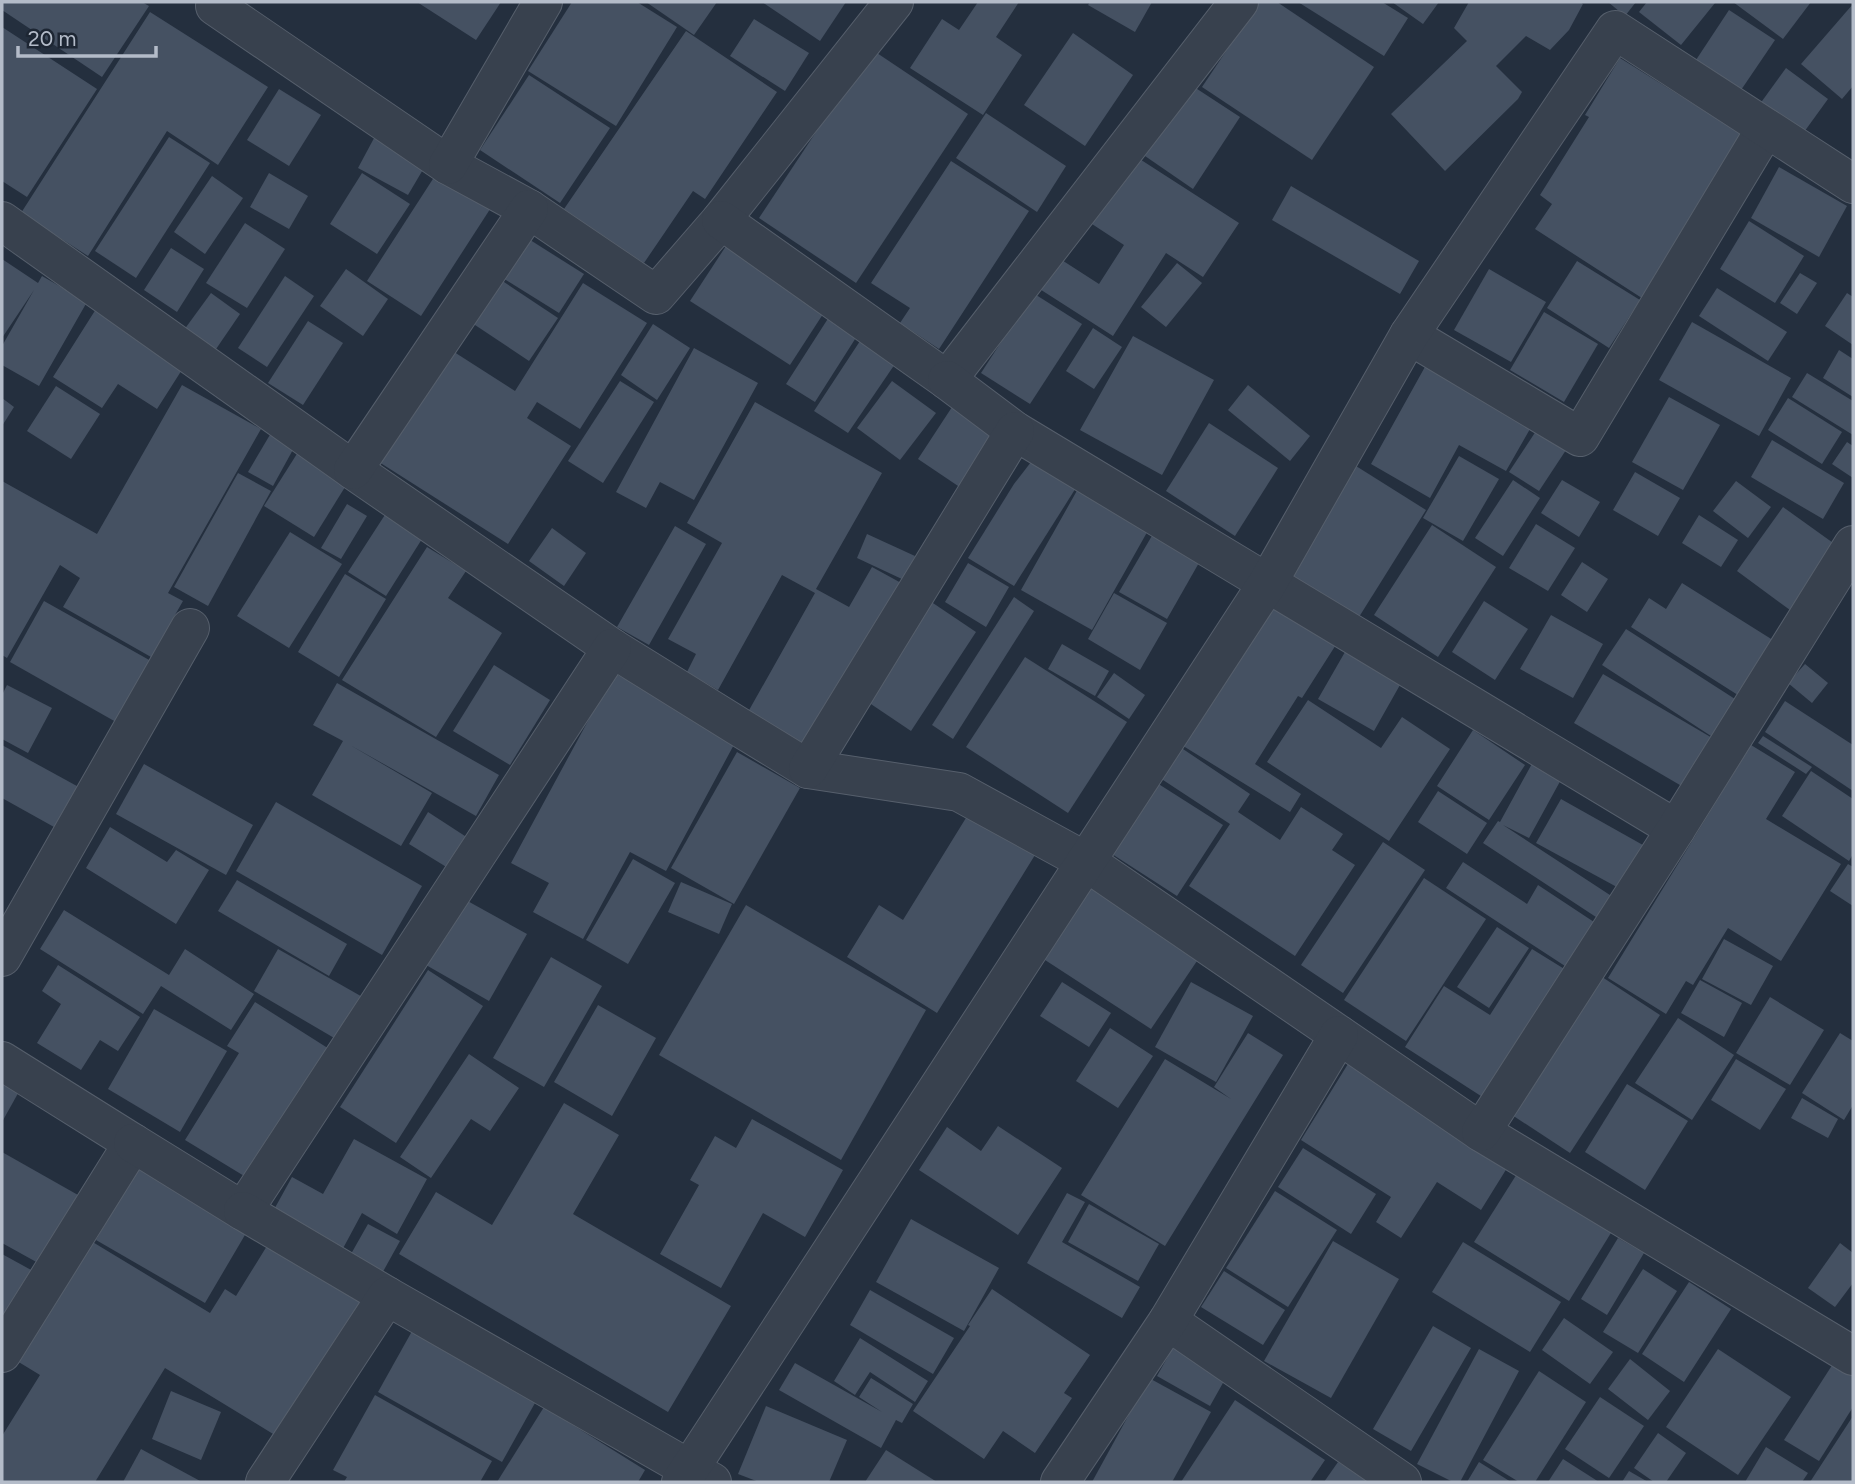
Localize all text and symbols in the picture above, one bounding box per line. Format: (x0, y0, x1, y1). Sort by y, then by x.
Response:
scale bar (18, 14, 156, 58)
text: 20 m (28, 26, 76, 51)

